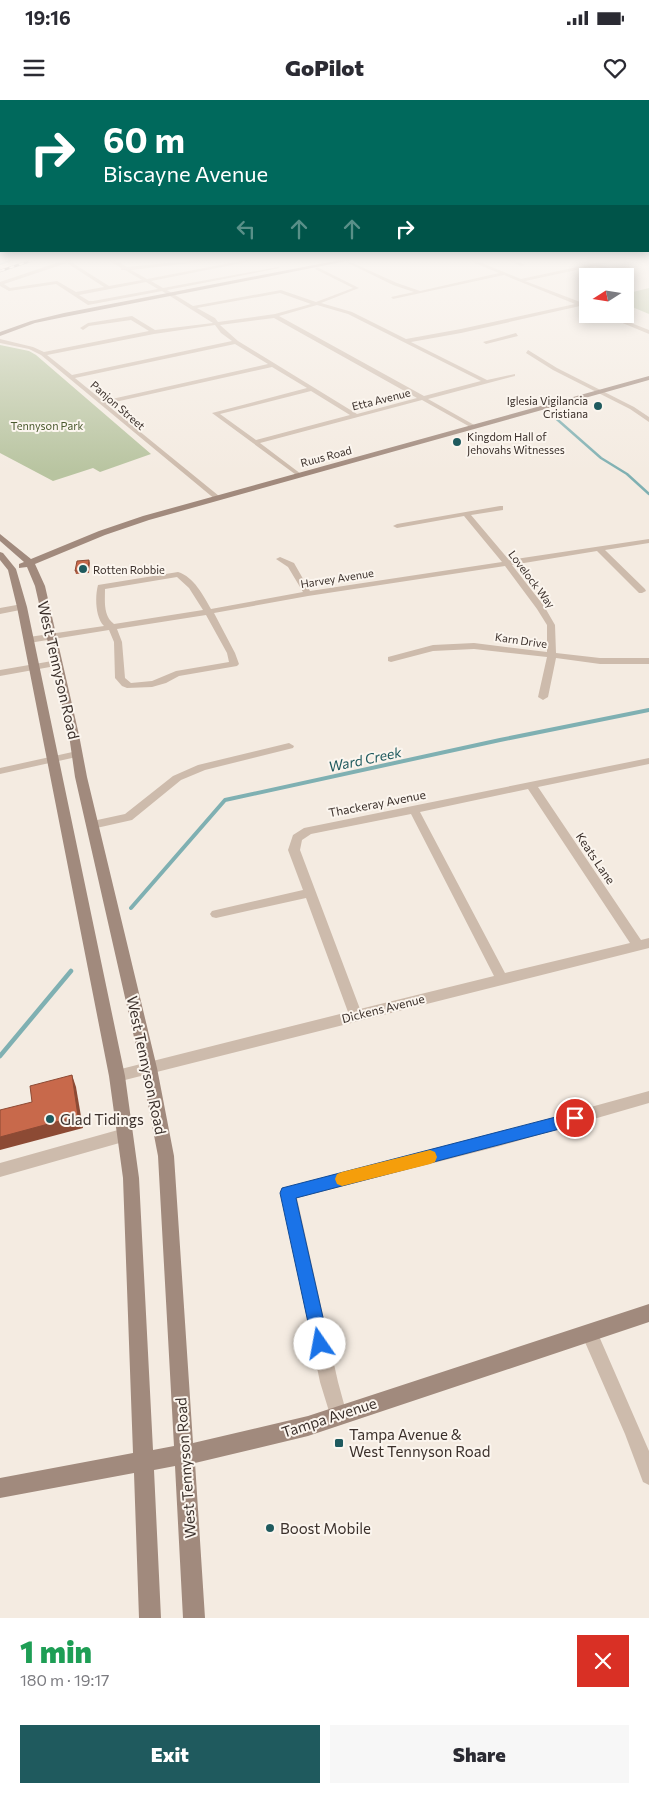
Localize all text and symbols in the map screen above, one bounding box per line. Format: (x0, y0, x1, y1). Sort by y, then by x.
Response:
text: 19:16 (25, 6, 71, 29)
icon: menu (20, 54, 48, 82)
text: GoPilot (285, 54, 364, 81)
icon: heart (601, 54, 629, 82)
text: 60 m (103, 117, 185, 160)
icon: right (20, 120, 85, 185)
text: Biscayne Avenue (103, 160, 268, 187)
icon: left (232, 215, 260, 243)
icon: ahead (285, 215, 313, 243)
icon: ahead (338, 215, 366, 243)
icon: right (391, 215, 419, 243)
north arrow (579, 268, 634, 322)
map controls (579, 268, 634, 323)
street label: Panjon Street (88, 378, 148, 432)
street label: Etta Avenue (350, 385, 412, 413)
place label: Iglesia Vigilancia Cristiana (507, 394, 588, 420)
marker: Iglesia Vigilancia Cristiana (592, 400, 604, 412)
park label: Tennyson Park (10, 419, 84, 432)
place label: Kingdom Hall of Jehovahs Witnesses (467, 430, 565, 457)
marker: Kingdom Hall of Jehovahs Witnesses (451, 436, 463, 448)
street label: Ruus Road (299, 443, 353, 469)
street label: Lovelock Way (506, 548, 558, 611)
marker: Rotten Robbie (77, 563, 89, 575)
place label: Rotten Robbie (93, 563, 165, 576)
street label: Harvey Avenue (299, 566, 375, 590)
street label: West Tennyson Road (34, 599, 84, 741)
street label: Karn Drive (494, 630, 548, 650)
water label: Ward Creek (327, 743, 403, 775)
street label: Thackeray Avenue (327, 787, 427, 819)
street label: Keats Lane (574, 830, 618, 886)
street label: Dickens Avenue (340, 991, 426, 1025)
street label: West Tennyson Road (124, 994, 170, 1136)
pin (554, 1097, 596, 1139)
icon: arrive (561, 1104, 589, 1132)
place label: Glad Tidings (60, 1110, 144, 1128)
marker: Glad Tidings (44, 1113, 56, 1125)
position arrow (293, 1317, 345, 1369)
street label: Tampa Avenue (279, 1393, 379, 1441)
street label: West Tennyson Road (171, 1397, 199, 1539)
place label: Tampa Avenue & West Tennyson Road (349, 1425, 490, 1460)
marker: Tampa Avenue & West Tennyson Road (333, 1437, 345, 1449)
place label: Boost Mobile (280, 1519, 371, 1537)
marker: Boost Mobile (264, 1522, 276, 1534)
text: 1 min (20, 1632, 92, 1669)
button: close (577, 1635, 629, 1687)
text: 180 m · 19:17 (20, 1670, 110, 1689)
button: Exit (20, 1725, 320, 1783)
button: Share (330, 1725, 629, 1783)

